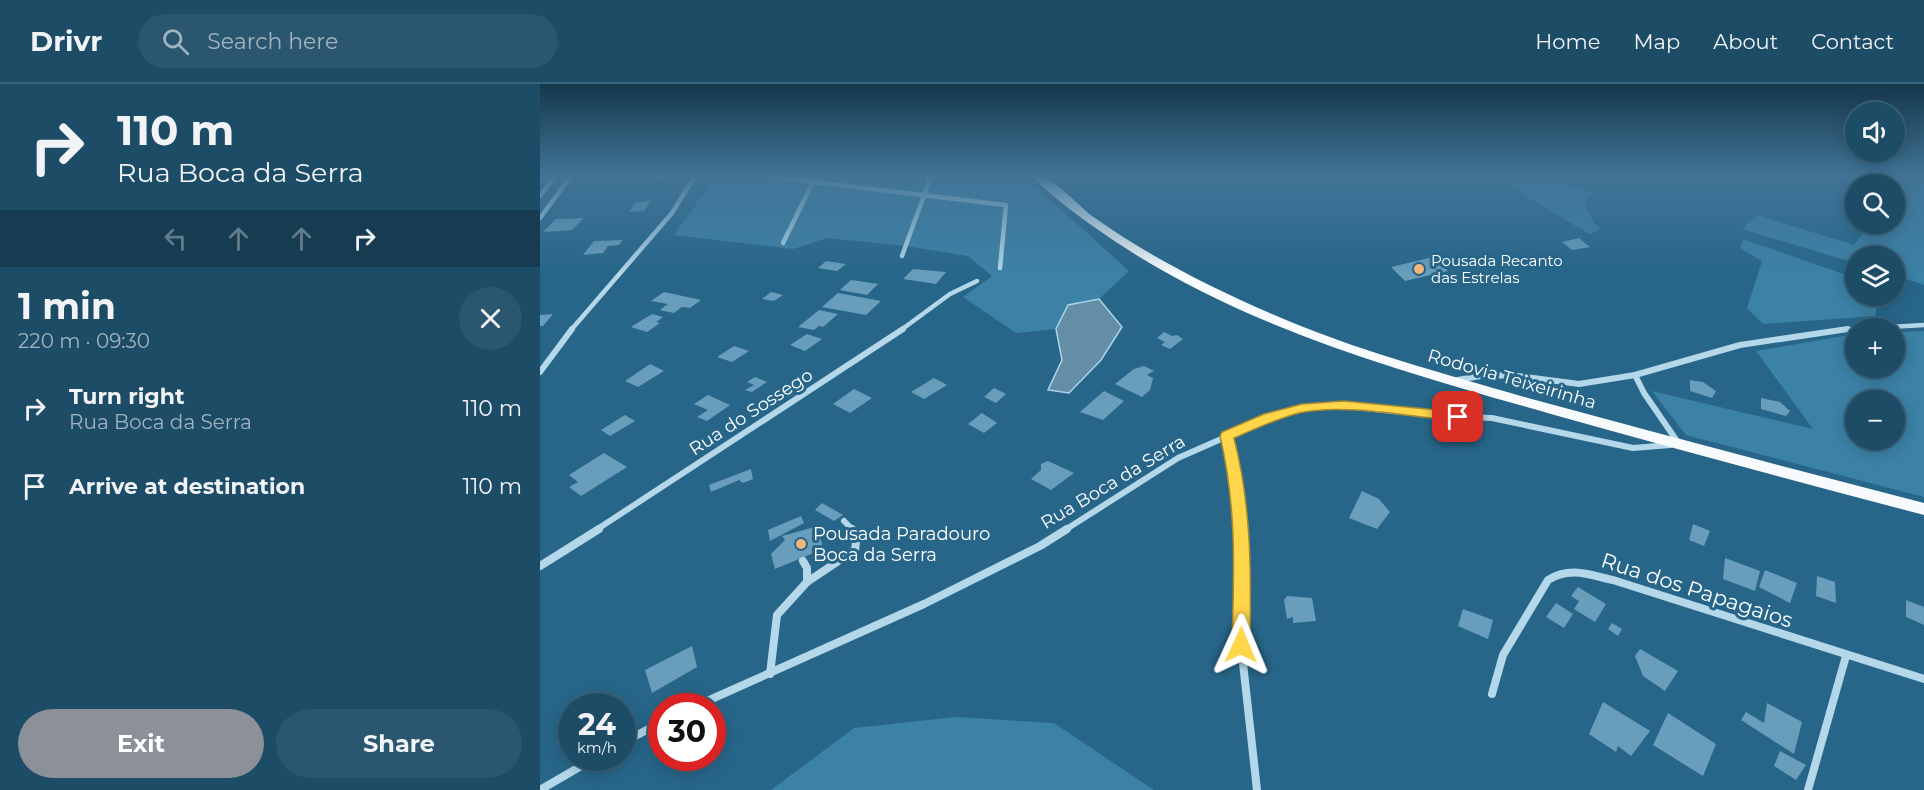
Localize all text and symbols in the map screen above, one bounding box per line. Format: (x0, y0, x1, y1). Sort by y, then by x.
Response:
search box (138, 14, 558, 68)
text: Drivr (30, 24, 102, 58)
icon: search (159, 25, 192, 58)
text: Search here (207, 28, 338, 55)
text: Home (1535, 29, 1600, 54)
text: Map (1633, 29, 1680, 54)
text: About (1713, 29, 1778, 54)
text: Contact (1811, 29, 1894, 54)
map controls (1845, 102, 1905, 450)
button: sound (1845, 102, 1905, 162)
text: 110 m (117, 104, 234, 156)
icon: right (18, 108, 96, 186)
text: Rua Boca da Serra (117, 156, 364, 189)
button: search (1845, 174, 1905, 234)
icon: left (159, 222, 192, 255)
icon: ahead (222, 222, 255, 255)
icon: ahead (285, 222, 318, 255)
icon: right (348, 222, 381, 255)
button: layers (1845, 246, 1905, 306)
place label: Pousada Recanto das Estrelas (1431, 251, 1563, 287)
marker: Pousada Recanto das Estrelas (1412, 262, 1426, 276)
text: 1 min (18, 284, 116, 328)
button: close (459, 287, 522, 350)
button: + (1845, 318, 1905, 378)
text: 220 m · 09:30 (18, 329, 150, 353)
street label: Rodovia Teixeirinha (1425, 344, 1599, 414)
street label: Rua do Sossego (685, 364, 817, 460)
text: Turn right (69, 383, 184, 410)
button: − (1845, 390, 1905, 450)
pin (1432, 391, 1483, 442)
icon: right (18, 392, 51, 425)
text: 110 m (462, 395, 522, 422)
icon: arrive (1441, 400, 1474, 433)
text: Rua Boca da Serra (69, 410, 252, 434)
street label: Rua Boca da Serra (1037, 430, 1189, 534)
icon: arrive (18, 470, 51, 503)
text: Arrive at destination (69, 473, 305, 500)
text: 110 m (462, 473, 522, 500)
place label: Pousada Paradouro Boca da Serra (813, 523, 990, 566)
marker: Pousada Paradouro Boca da Serra (794, 537, 808, 551)
street label: Rua dos Papagaios (1598, 547, 1796, 633)
position arrow (1209, 613, 1273, 677)
speed limit sign: 30 (648, 693, 726, 771)
text: 24 (578, 706, 616, 743)
button: Exit (18, 709, 264, 778)
button: Share (276, 709, 522, 778)
text: km/h (577, 738, 617, 757)

